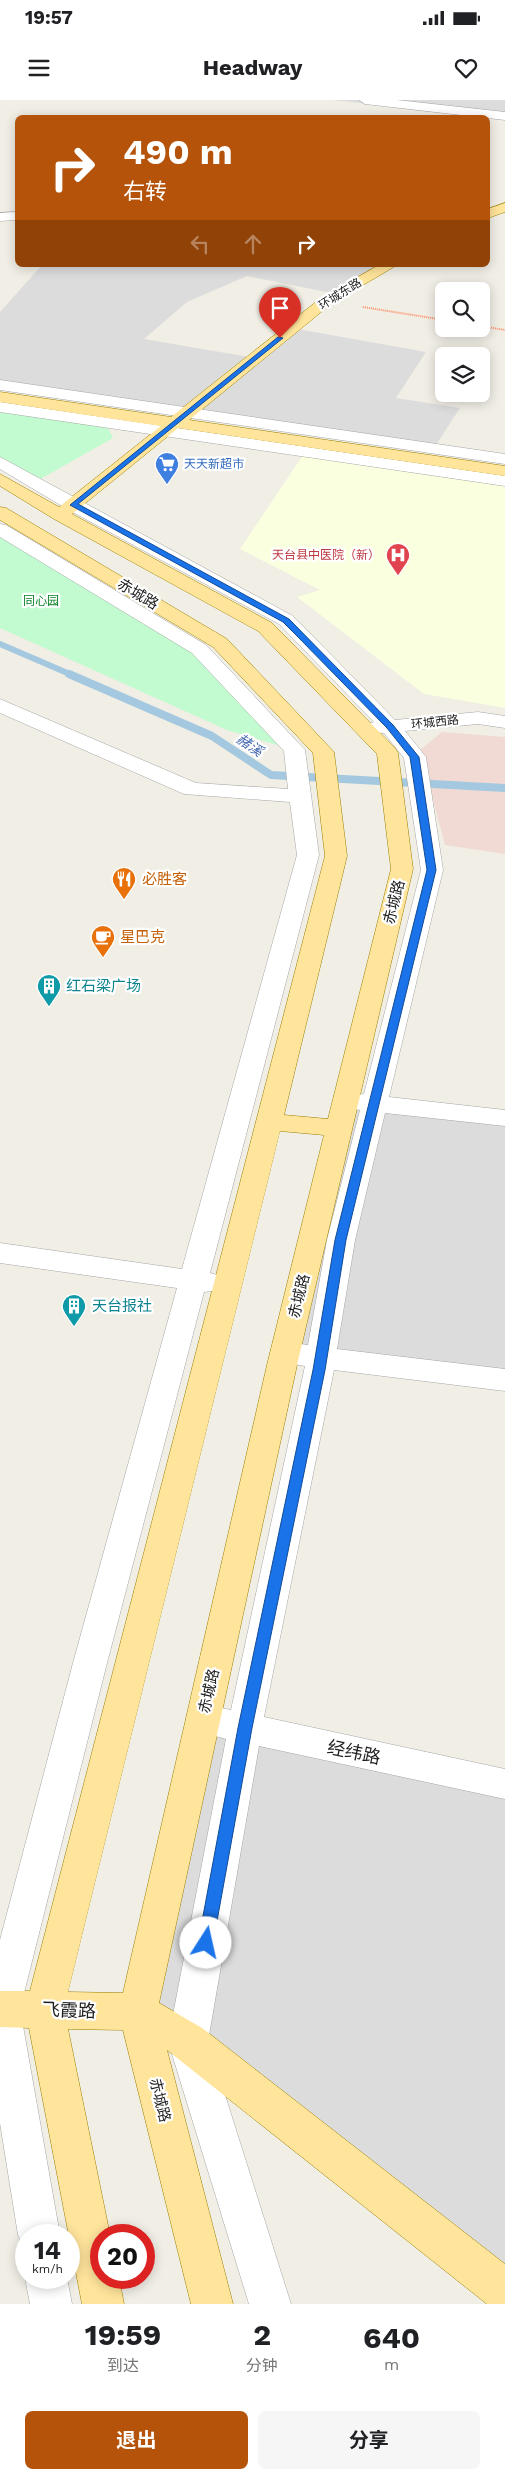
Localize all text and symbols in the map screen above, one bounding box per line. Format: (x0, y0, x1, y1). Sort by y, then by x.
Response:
text: 19:57 (25, 6, 73, 29)
icon: menu (25, 54, 53, 82)
icon: heart (452, 54, 480, 82)
text: Headway (203, 55, 302, 80)
text: 490 m (123, 131, 233, 173)
icon: right (40, 135, 105, 200)
text: 右转 (123, 179, 167, 204)
icon: left (186, 230, 214, 258)
icon: ahead (239, 230, 267, 258)
icon: right (292, 230, 320, 258)
street label: 环城东路 (316, 275, 364, 313)
map controls (435, 282, 490, 402)
button: search (435, 282, 490, 337)
pin (259, 287, 301, 338)
icon: arrive (266, 294, 294, 322)
button: layers (435, 347, 490, 402)
supermarket icon: 天天新超市 (154, 451, 180, 485)
place label: 天天新超市 (184, 457, 244, 471)
hospital icon: 天台县中医院（新） (385, 542, 411, 576)
place label: 天台县中医院（新） (272, 548, 380, 562)
street label: 赤城路 (114, 575, 162, 613)
park label: 同心园 (23, 594, 59, 608)
street label: 环城西路 (410, 713, 460, 731)
water label: 赭溪 (234, 731, 268, 761)
restaurant icon: 必胜客 (111, 866, 137, 900)
place label: 必胜客 (142, 870, 187, 888)
street label: 赤城路 (380, 878, 408, 926)
cafe icon: 星巴克 (90, 924, 116, 958)
place label: 星巴克 (120, 928, 165, 946)
building icon: 红石梁广场 (36, 973, 62, 1007)
place label: 红石梁广场 (66, 977, 141, 995)
street label: 赤城路 (285, 1272, 313, 1320)
building icon: 天台报社 (61, 1293, 87, 1327)
place label: 天台报社 (92, 1297, 152, 1315)
street label: 赤城路 (195, 1667, 223, 1715)
street label: 经纬路 (325, 1736, 383, 1768)
position arrow (179, 1916, 231, 1968)
street label: 飞霞路 (42, 1999, 96, 2021)
street label: 赤城路 (146, 2076, 174, 2124)
speed limit sign: 20 (90, 2224, 155, 2289)
text: 14 (34, 2236, 61, 2265)
text: km/h (32, 2262, 63, 2276)
text: 19:59 (85, 2317, 161, 2352)
text: 2 (253, 2317, 271, 2352)
text: 640 (363, 2320, 420, 2355)
text: m (384, 2355, 399, 2374)
text: 到达 (107, 2356, 139, 2375)
text: 分钟 (246, 2356, 278, 2375)
button: 退出 (25, 2411, 248, 2469)
button: 分享 (258, 2411, 480, 2469)

